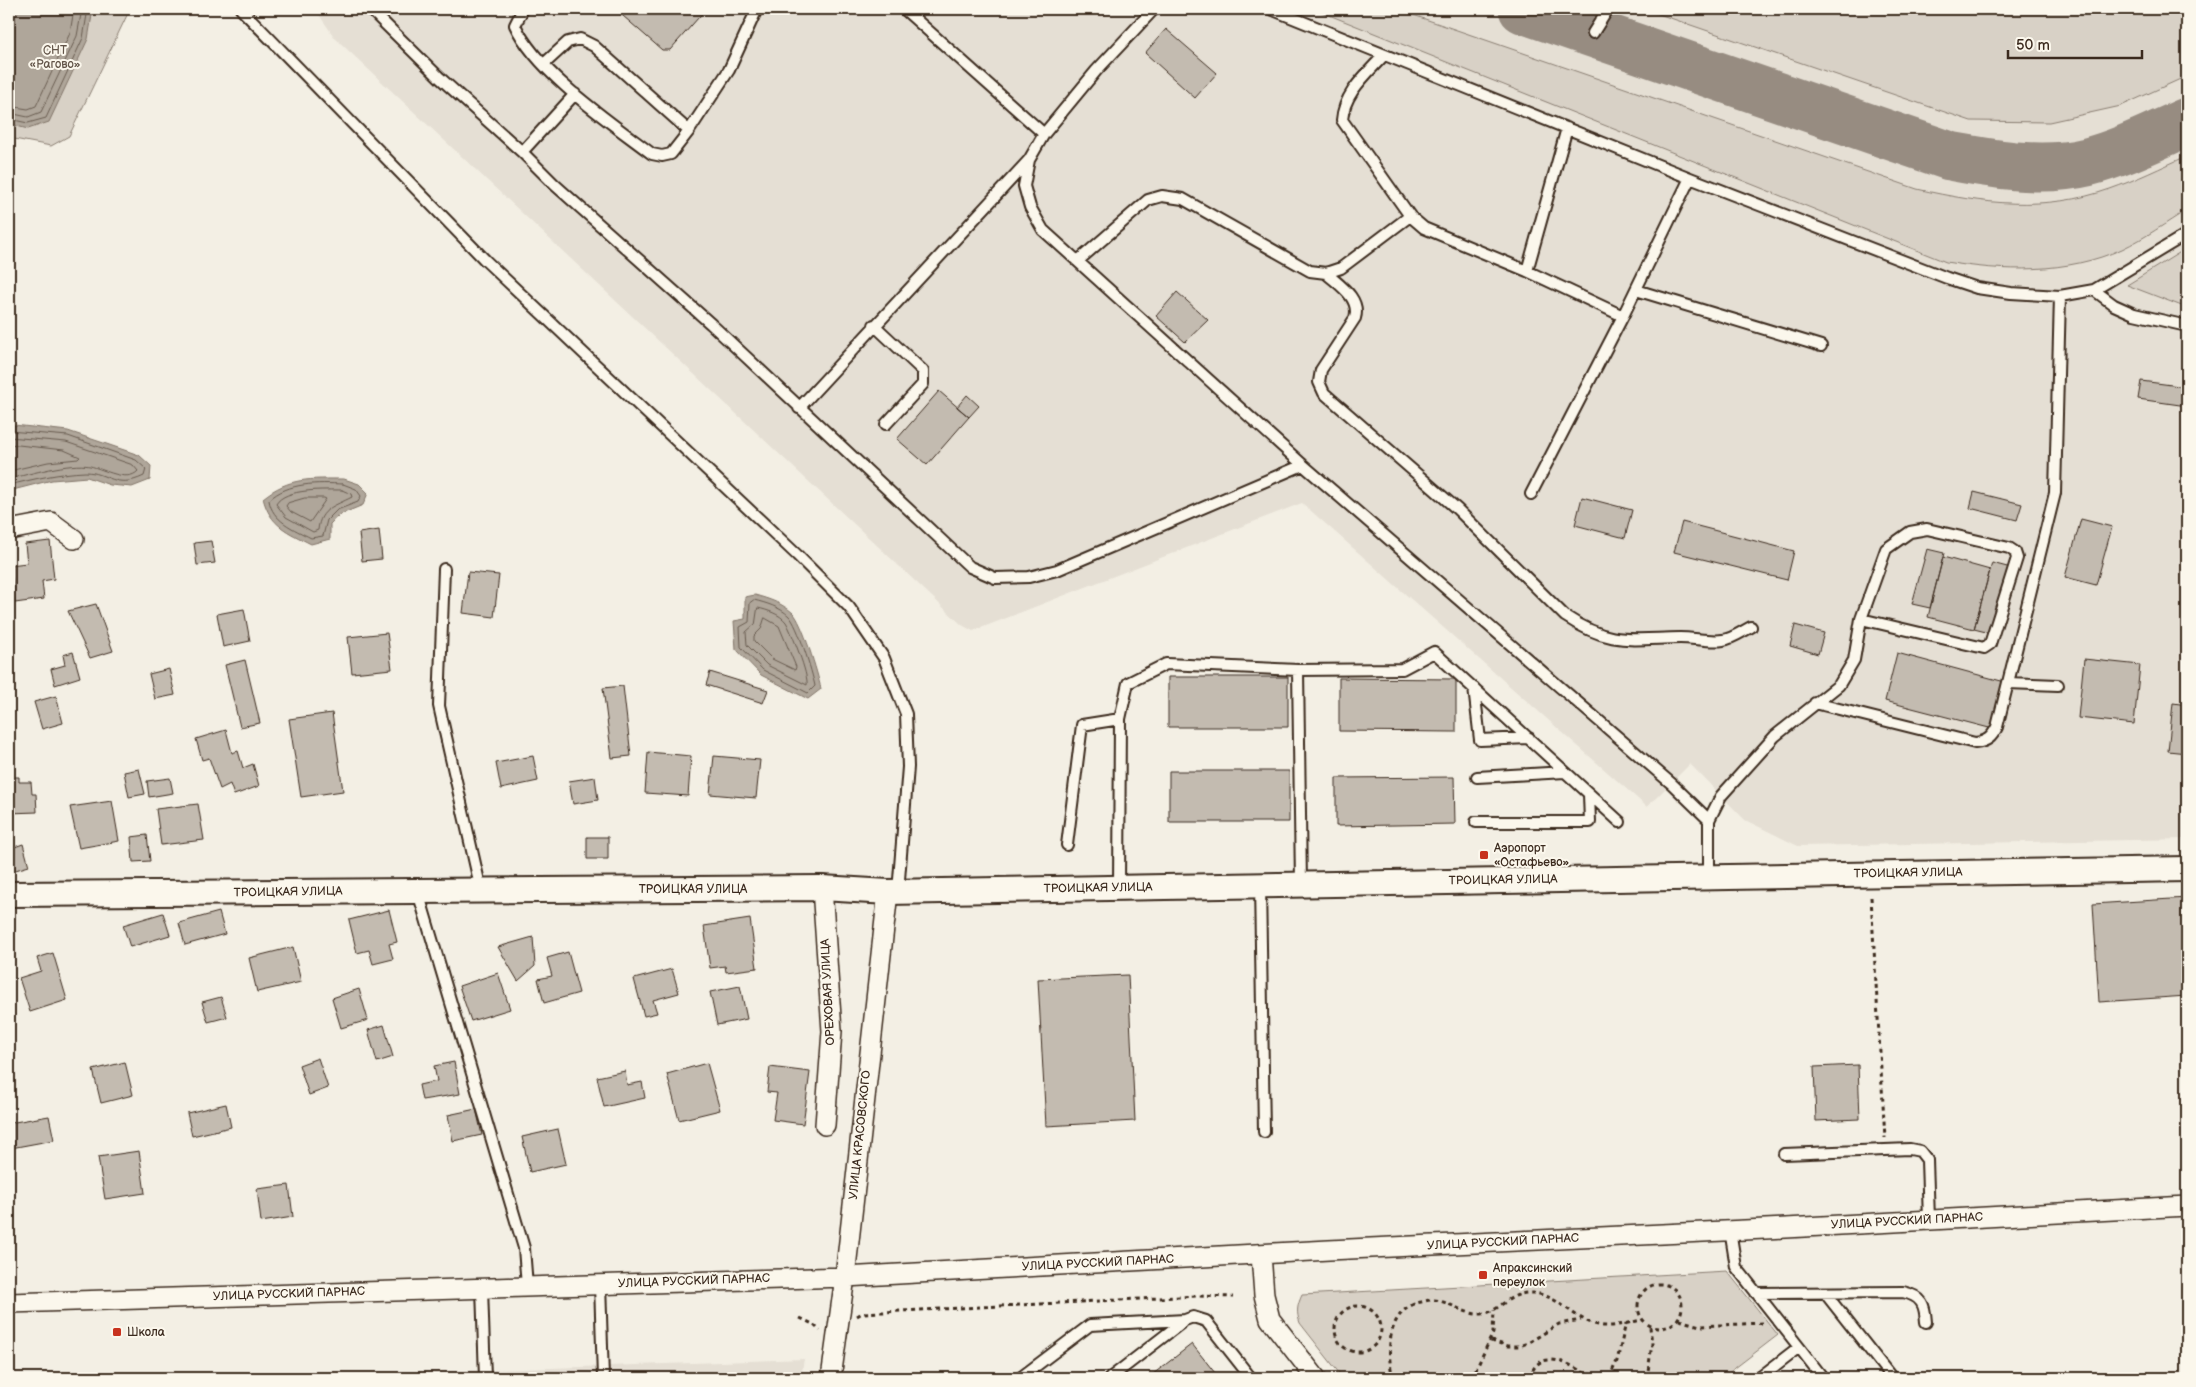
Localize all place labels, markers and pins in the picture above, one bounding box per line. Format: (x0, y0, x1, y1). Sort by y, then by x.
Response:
place label: Аэропорт «Остафьево» (1493, 841, 1569, 870)
marker: Аэропорт «Остафьево» (1478, 849, 1490, 861)
place label: Апраксинский переулок (1492, 1261, 1573, 1290)
marker: Апраксинский переулок (1477, 1269, 1489, 1281)
place label: Школа (127, 1325, 165, 1340)
marker: Школа (111, 1326, 123, 1338)

